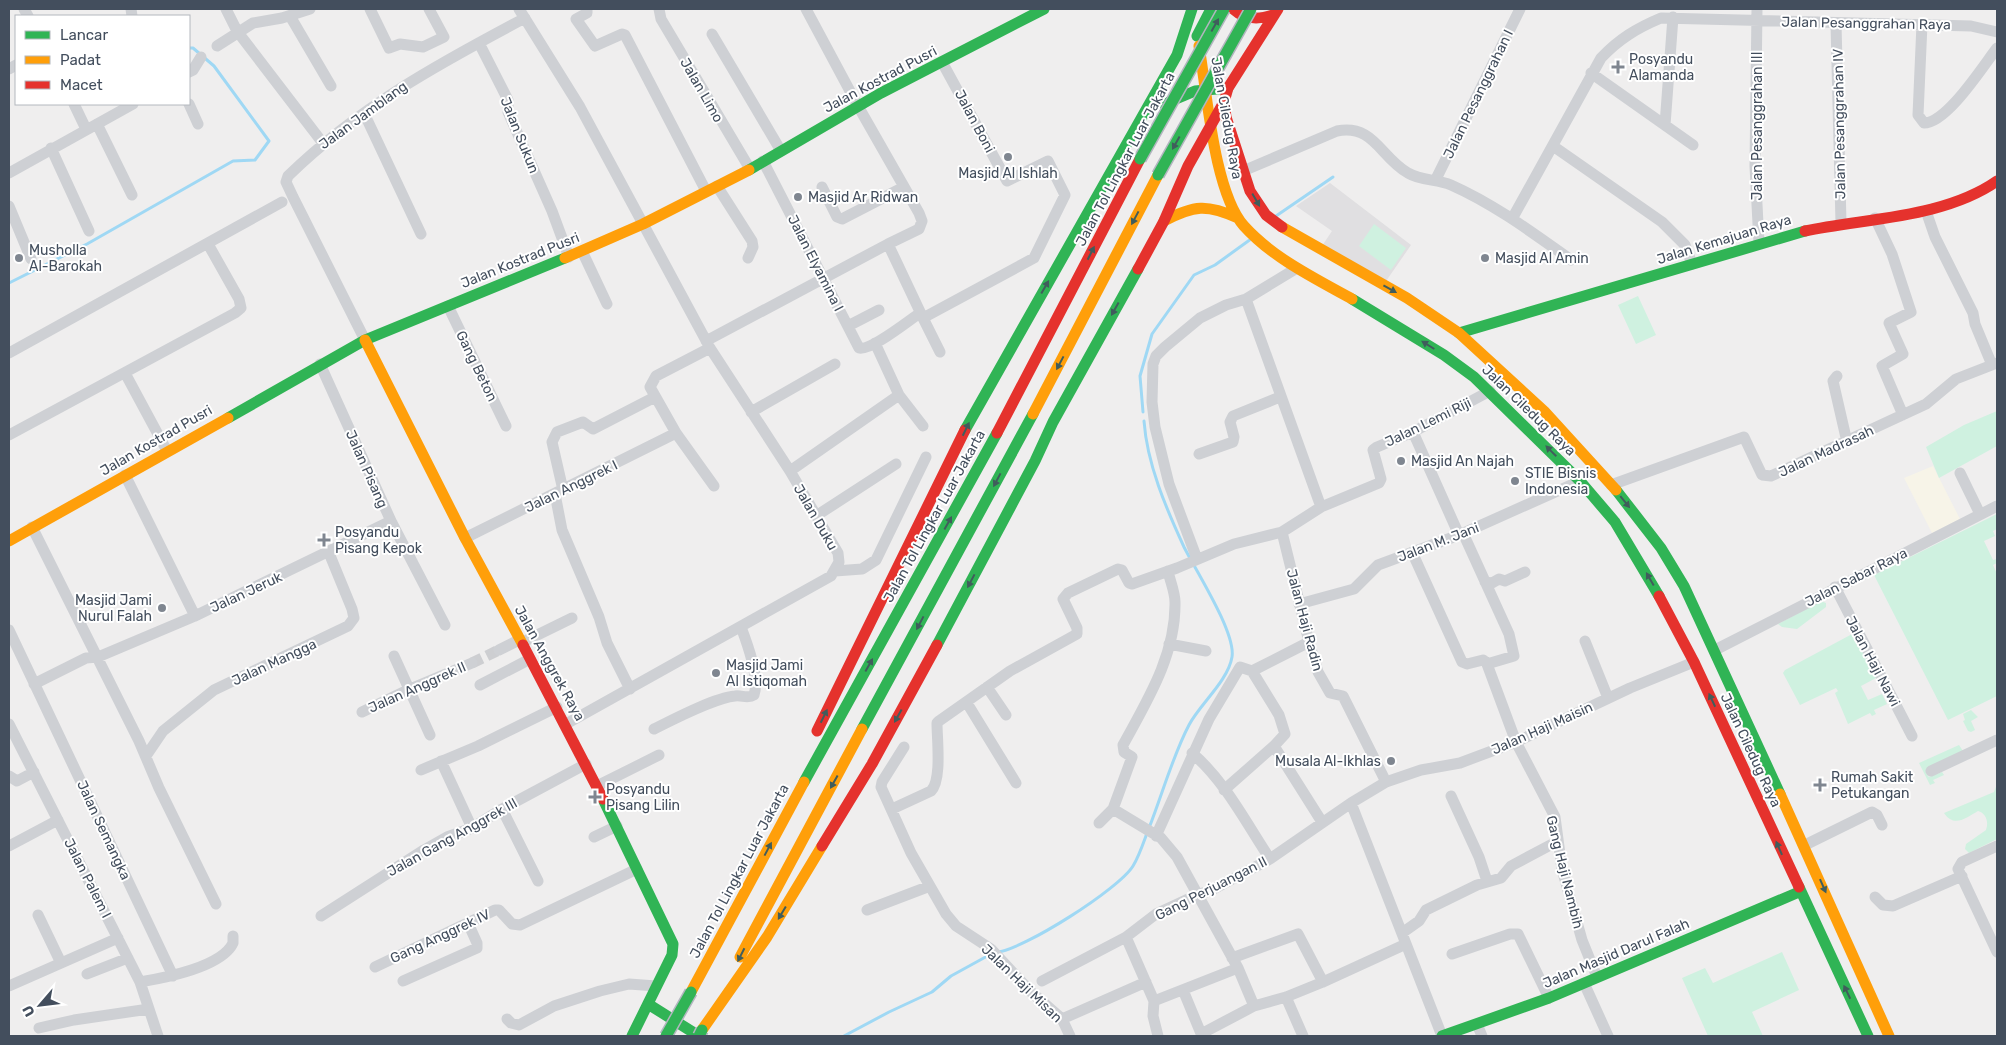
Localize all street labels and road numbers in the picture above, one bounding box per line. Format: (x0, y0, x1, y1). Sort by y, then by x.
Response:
street label: Jalan Pesanggrahan Raya (1781, 14, 1951, 33)
street label: Jalan Pesanggrahan I (1440, 27, 1517, 161)
street label: Jalan Kostrad Pusri (821, 42, 940, 117)
street label: Jalan Pesanggrahan IV (1830, 49, 1849, 199)
street label: Jalan Pesanggrahan III (1749, 52, 1766, 200)
street label: Jalan Limo (676, 55, 727, 125)
street label: Jalan Ciledug Raya (1207, 56, 1246, 181)
street label: Jalan Tol Lingkar Luar Jakarta (1072, 69, 1179, 249)
street label: Jalan Jamblang (316, 78, 411, 153)
street label: Jalan Boni (951, 87, 998, 156)
street label: Jalan Sukun (497, 95, 543, 176)
street label: Jalan Kemajuan Raya (1655, 211, 1793, 268)
street label: Jalan Elyamina I (784, 212, 847, 314)
street label: Jalan Kostrad Pusri (459, 229, 582, 292)
street label: Gang Beton (452, 328, 501, 404)
street label: Jalan Ciledug Raya (1478, 361, 1579, 460)
street label: Jalan Lemi Riji (1382, 394, 1474, 451)
street label: Jalan Kostrad Pusri (97, 402, 215, 479)
street label: Jalan Madrasah (1776, 422, 1877, 481)
street label: Jalan Tol Lingkar Luar Jakarta (880, 427, 989, 605)
street label: Jalan Pisang (342, 428, 391, 511)
street label: Jalan Anggrek I (522, 457, 620, 516)
street label: Jalan Duku (790, 481, 841, 553)
street label: Jalan M. Jani (1395, 519, 1481, 566)
street label: Jalan Sabar Raya (1802, 544, 1910, 611)
street label: Jalan Haji Radin (1283, 567, 1326, 673)
street label: Jalan Jeruk (208, 568, 286, 616)
street label: Jalan Anggrek Raya (511, 603, 588, 724)
street label: Jalan Haji Nawi (1842, 613, 1904, 709)
street label: Jalan Mangga (229, 635, 319, 689)
street label: Jalan Anggrek II (366, 658, 469, 717)
street label: Jalan Ciledug Raya (1717, 690, 1784, 810)
street label: Jalan Haji Maisin (1489, 699, 1595, 758)
street label: Jalan Semangka (73, 778, 134, 883)
street label: Jalan Tol Lingkar Luar Jakarta (686, 781, 793, 961)
street label: Jalan Gang Anggrek III (384, 795, 520, 880)
street label: Gang Haji Nambih (1542, 814, 1587, 930)
street label: Jalan Palem I (60, 836, 115, 921)
street label: Gang Perjuangan II (1152, 853, 1270, 924)
street label: Gang Anggrek IV (388, 906, 493, 967)
street label: Jalan Masjid Darul Falah (1540, 915, 1692, 992)
street label: Jalan Haji Misan (978, 941, 1066, 1026)

